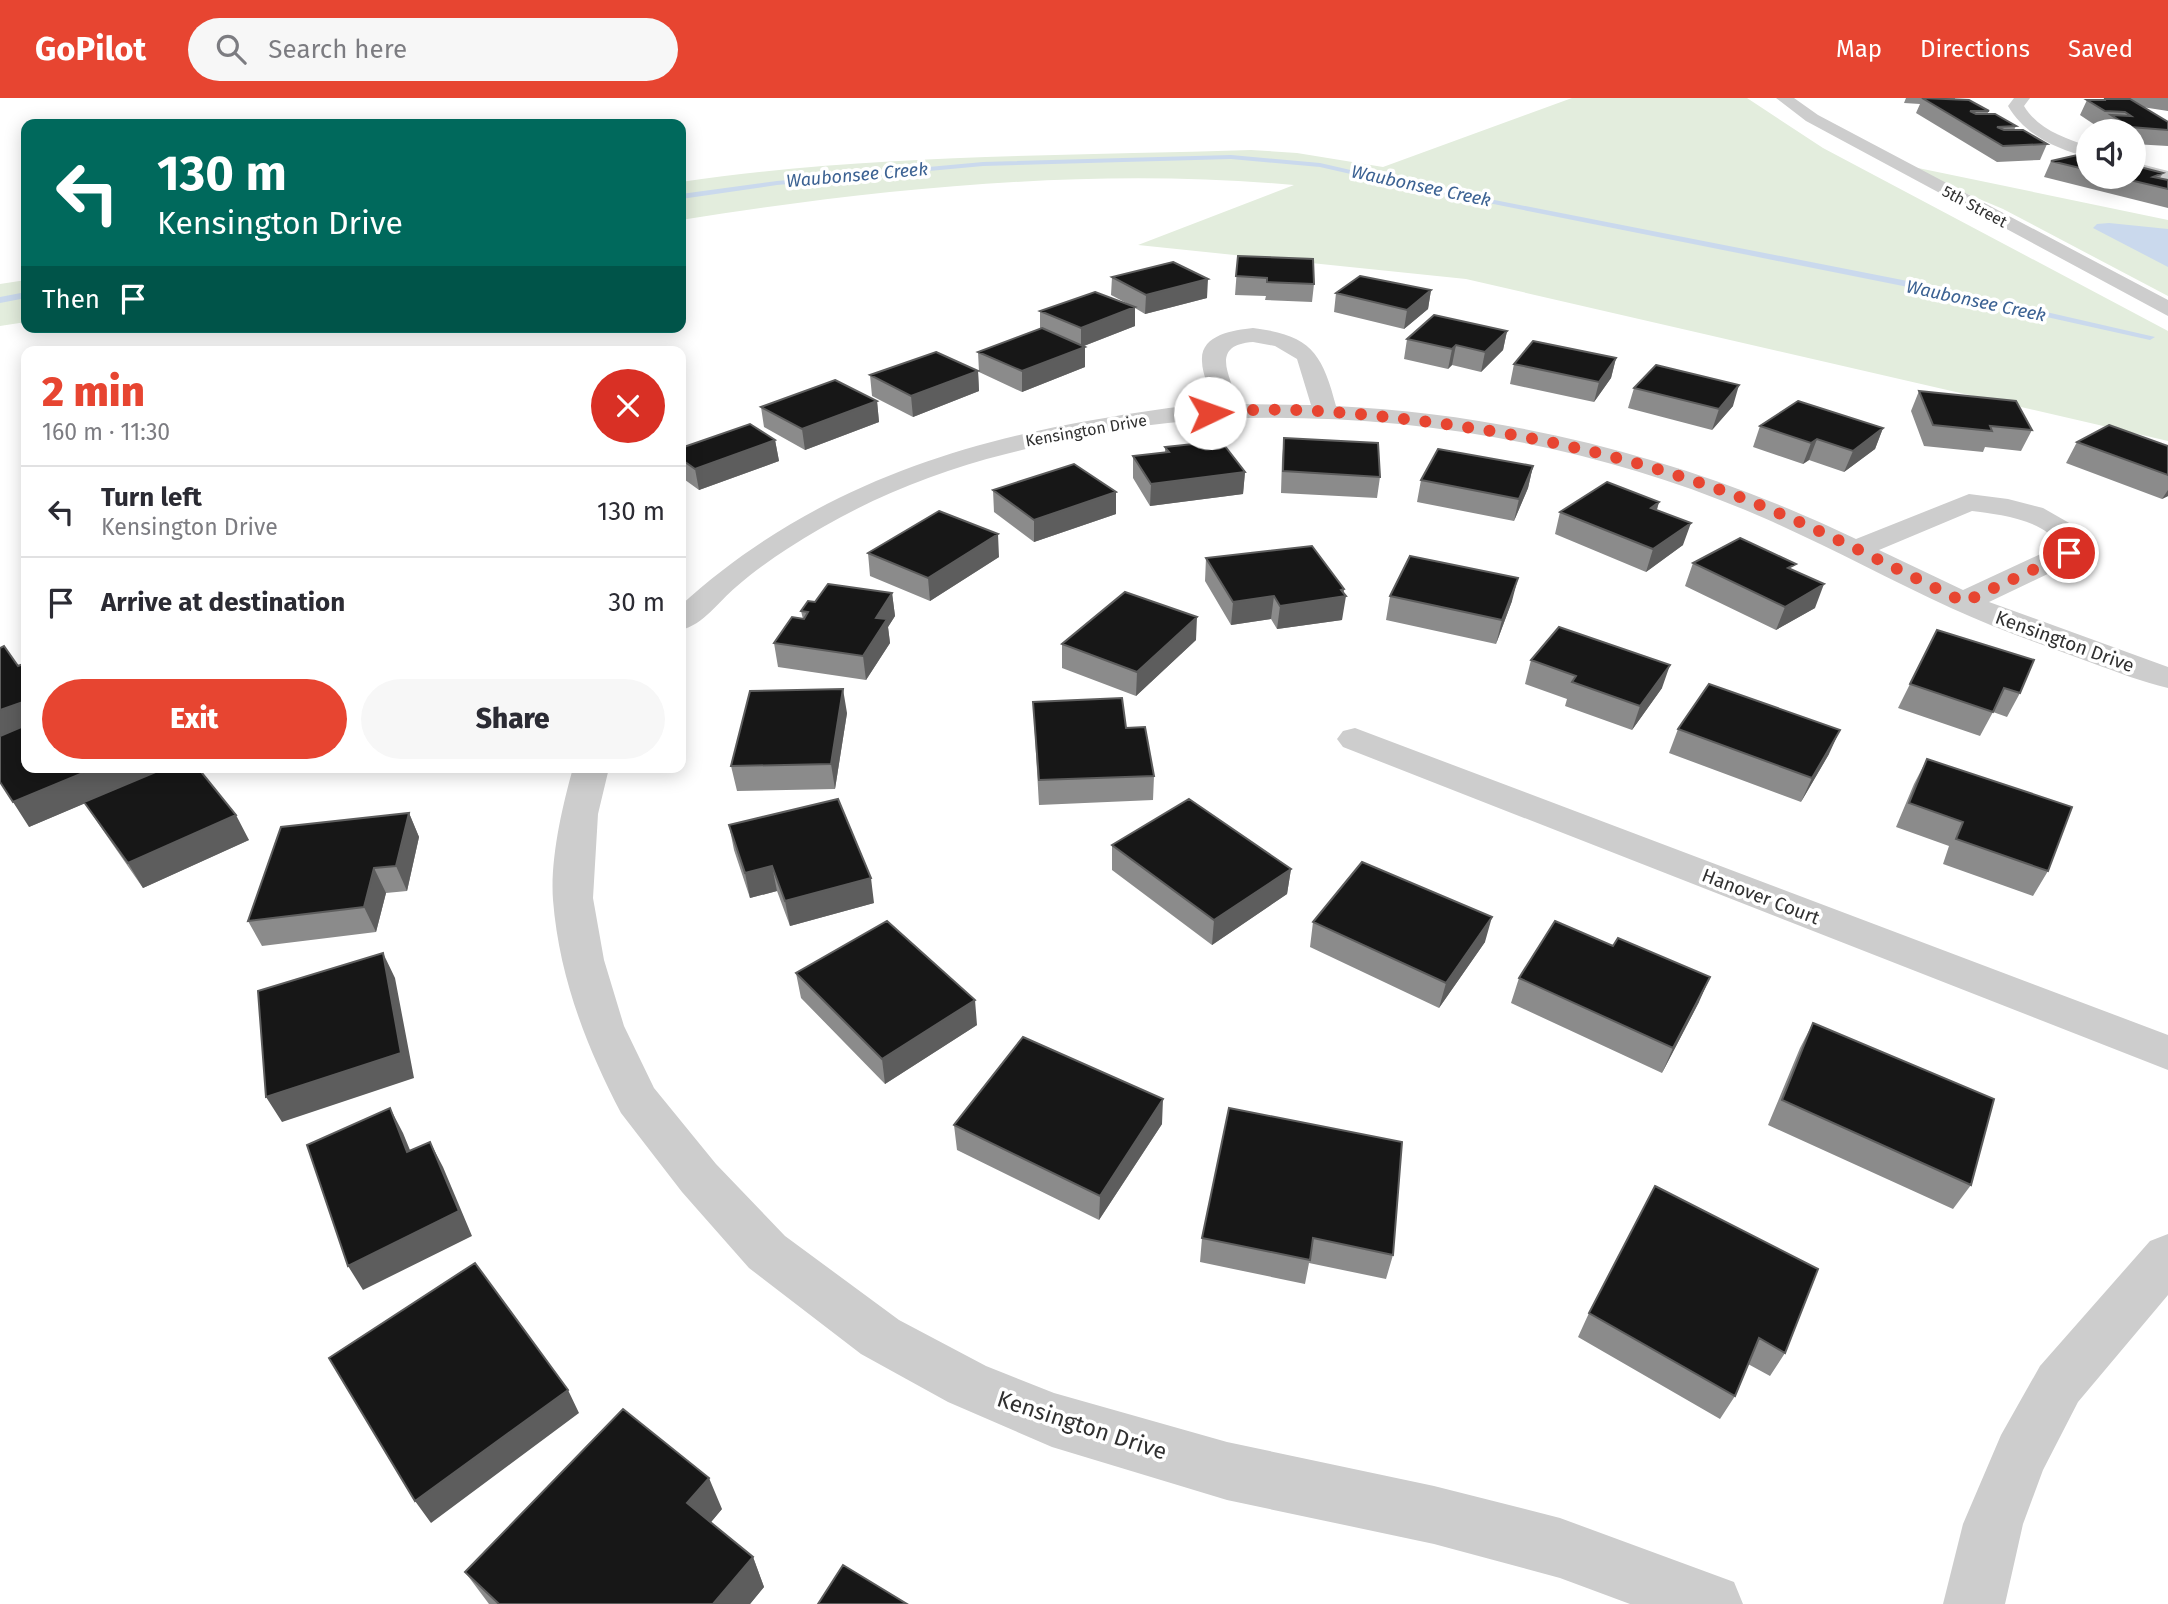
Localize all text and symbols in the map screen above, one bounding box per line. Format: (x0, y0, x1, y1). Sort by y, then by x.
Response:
search box (188, 18, 678, 81)
text: GoPilot (35, 29, 146, 69)
icon: search (212, 30, 250, 68)
text: Search here (268, 34, 407, 65)
text: Map (1836, 35, 1882, 63)
text: Directions (1920, 35, 2030, 63)
text: Saved (2068, 35, 2133, 63)
map controls (2076, 119, 2146, 189)
button: sound (2076, 119, 2146, 189)
text: 130 m (157, 144, 287, 203)
icon: left (42, 147, 133, 238)
water label: Waubonsee Creek (785, 158, 929, 192)
water label: Waubonsee Creek (1349, 160, 1493, 212)
street label: 5th Street (1939, 181, 2011, 232)
text: Kensington Drive (157, 204, 403, 242)
water label: Waubonsee Creek (1904, 275, 2048, 327)
icon: arrive (114, 280, 152, 318)
text: Then (42, 284, 100, 315)
text: 2 min (42, 367, 145, 417)
button: close (591, 369, 665, 443)
position arrow (1173, 376, 1247, 450)
street label: Kensington Drive (1024, 410, 1148, 451)
text: 160 m · 11:30 (42, 418, 170, 446)
text: Turn left (101, 482, 202, 513)
icon: left (42, 493, 80, 531)
text: 130 m (597, 496, 665, 527)
text: Kensington Drive (101, 513, 278, 541)
pin (2039, 523, 2099, 583)
icon: arrive (2050, 534, 2088, 572)
icon: arrive (42, 584, 80, 622)
text: Arrive at destination (101, 587, 345, 618)
text: 30 m (608, 587, 665, 618)
street label: Kensington Drive (1992, 606, 2137, 677)
button: Exit (42, 679, 347, 759)
button: Share (361, 679, 665, 759)
street label: Hanover Court (1699, 864, 1823, 929)
street label: Kensington Drive (994, 1384, 1170, 1466)

